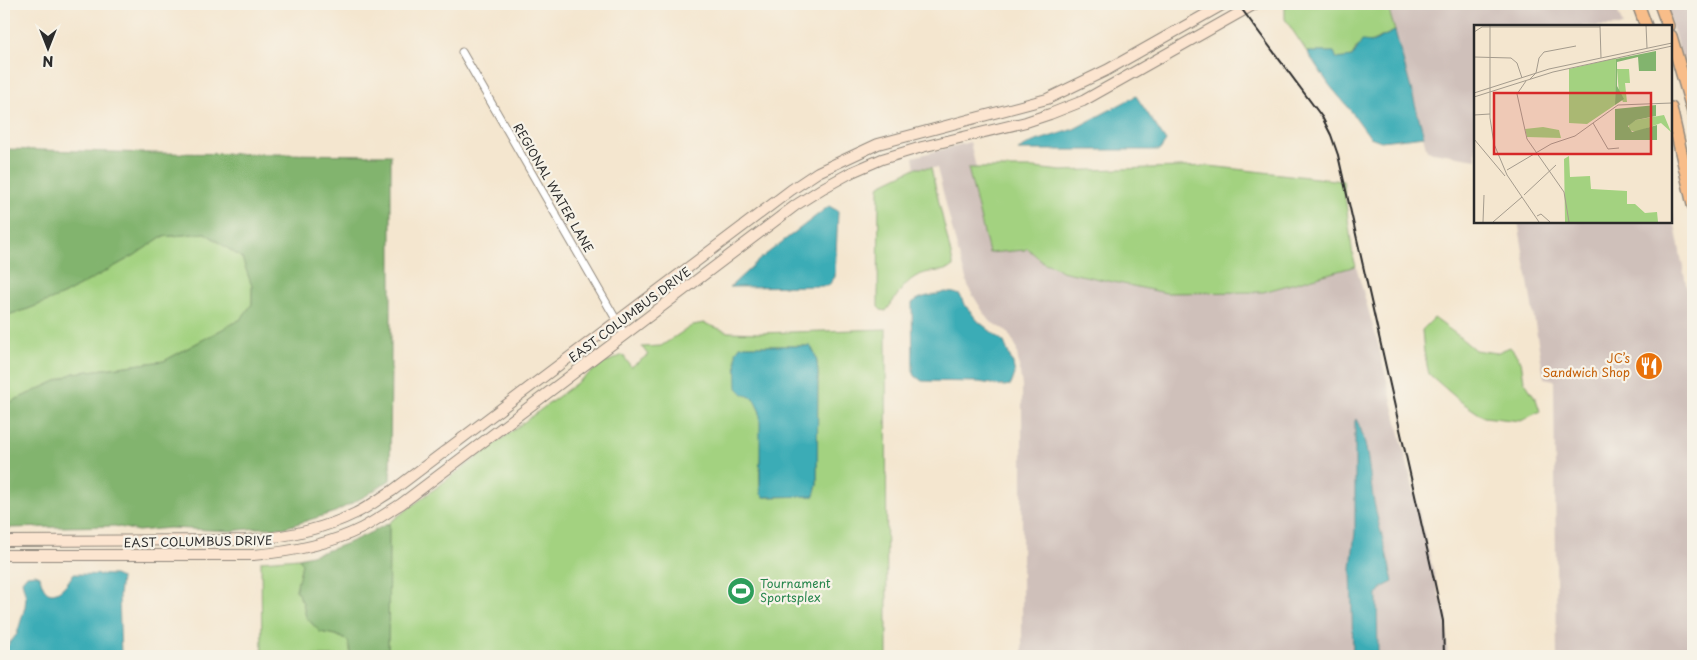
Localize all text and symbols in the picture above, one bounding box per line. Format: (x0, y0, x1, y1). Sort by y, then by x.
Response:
north arrow (22, 22, 72, 72)
inset map (1474, 25, 1672, 222)
text: N (42, 51, 54, 72)
street label: REGIONAL WATER LANE (509, 119, 598, 256)
street label: EAST COLUMBUS DRIVE (565, 262, 694, 366)
place label: JC’s Sandwich Shop (1542, 349, 1631, 381)
restaurant icon: JC’s Sandwich Shop (1634, 351, 1664, 381)
street label: EAST COLUMBUS DRIVE (123, 531, 273, 551)
place label: Tournament Sportsplex (760, 574, 831, 606)
sports icon: Tournament Sportsplex (726, 576, 756, 606)

